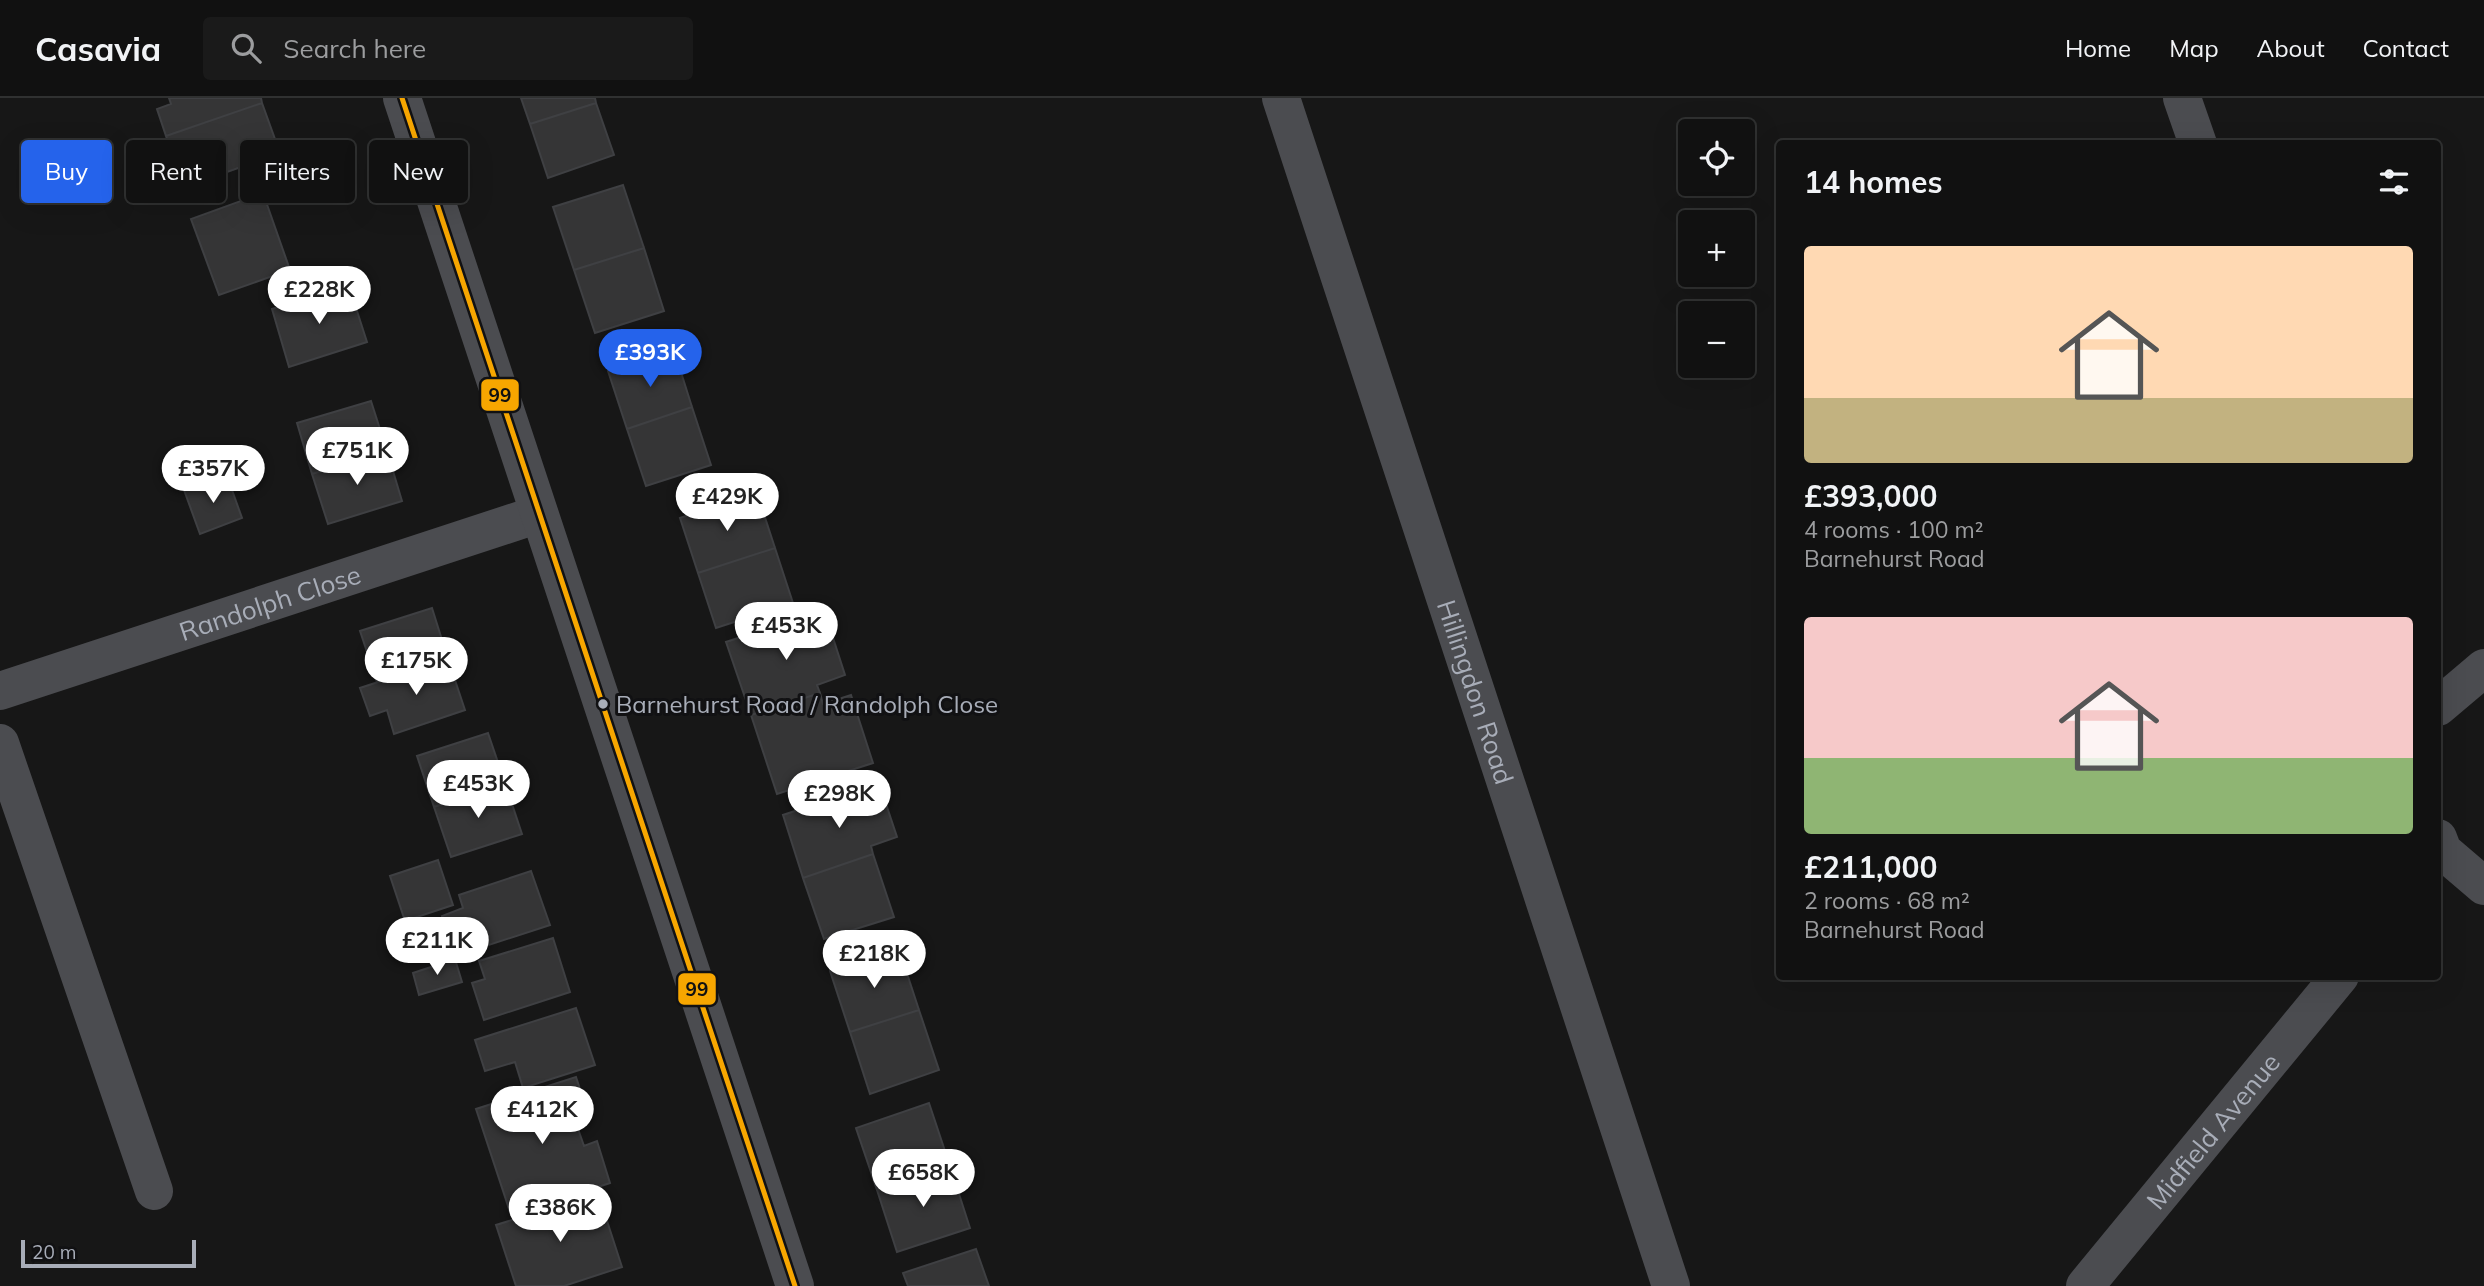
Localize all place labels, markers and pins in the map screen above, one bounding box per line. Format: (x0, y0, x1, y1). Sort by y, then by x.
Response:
pin: £228K (270, 266, 368, 326)
pin: £393K (601, 330, 699, 389)
pin: £751K (308, 428, 406, 487)
pin: £357K (164, 446, 262, 505)
pin: £429K (678, 474, 776, 533)
pin: £453K (737, 602, 835, 662)
pin: £175K (367, 638, 465, 697)
place label: Barnehurst Road / Randolph Close (616, 689, 998, 719)
marker: Barnehurst Road / Randolph Close (596, 697, 610, 711)
pin: £453K (429, 760, 527, 820)
pin: £298K (790, 770, 888, 830)
pin: £211K (388, 918, 486, 977)
pin: £218K (825, 930, 923, 990)
pin: £412K (493, 1086, 591, 1146)
pin: £658K (874, 1150, 972, 1209)
pin: £386K (511, 1184, 609, 1244)

